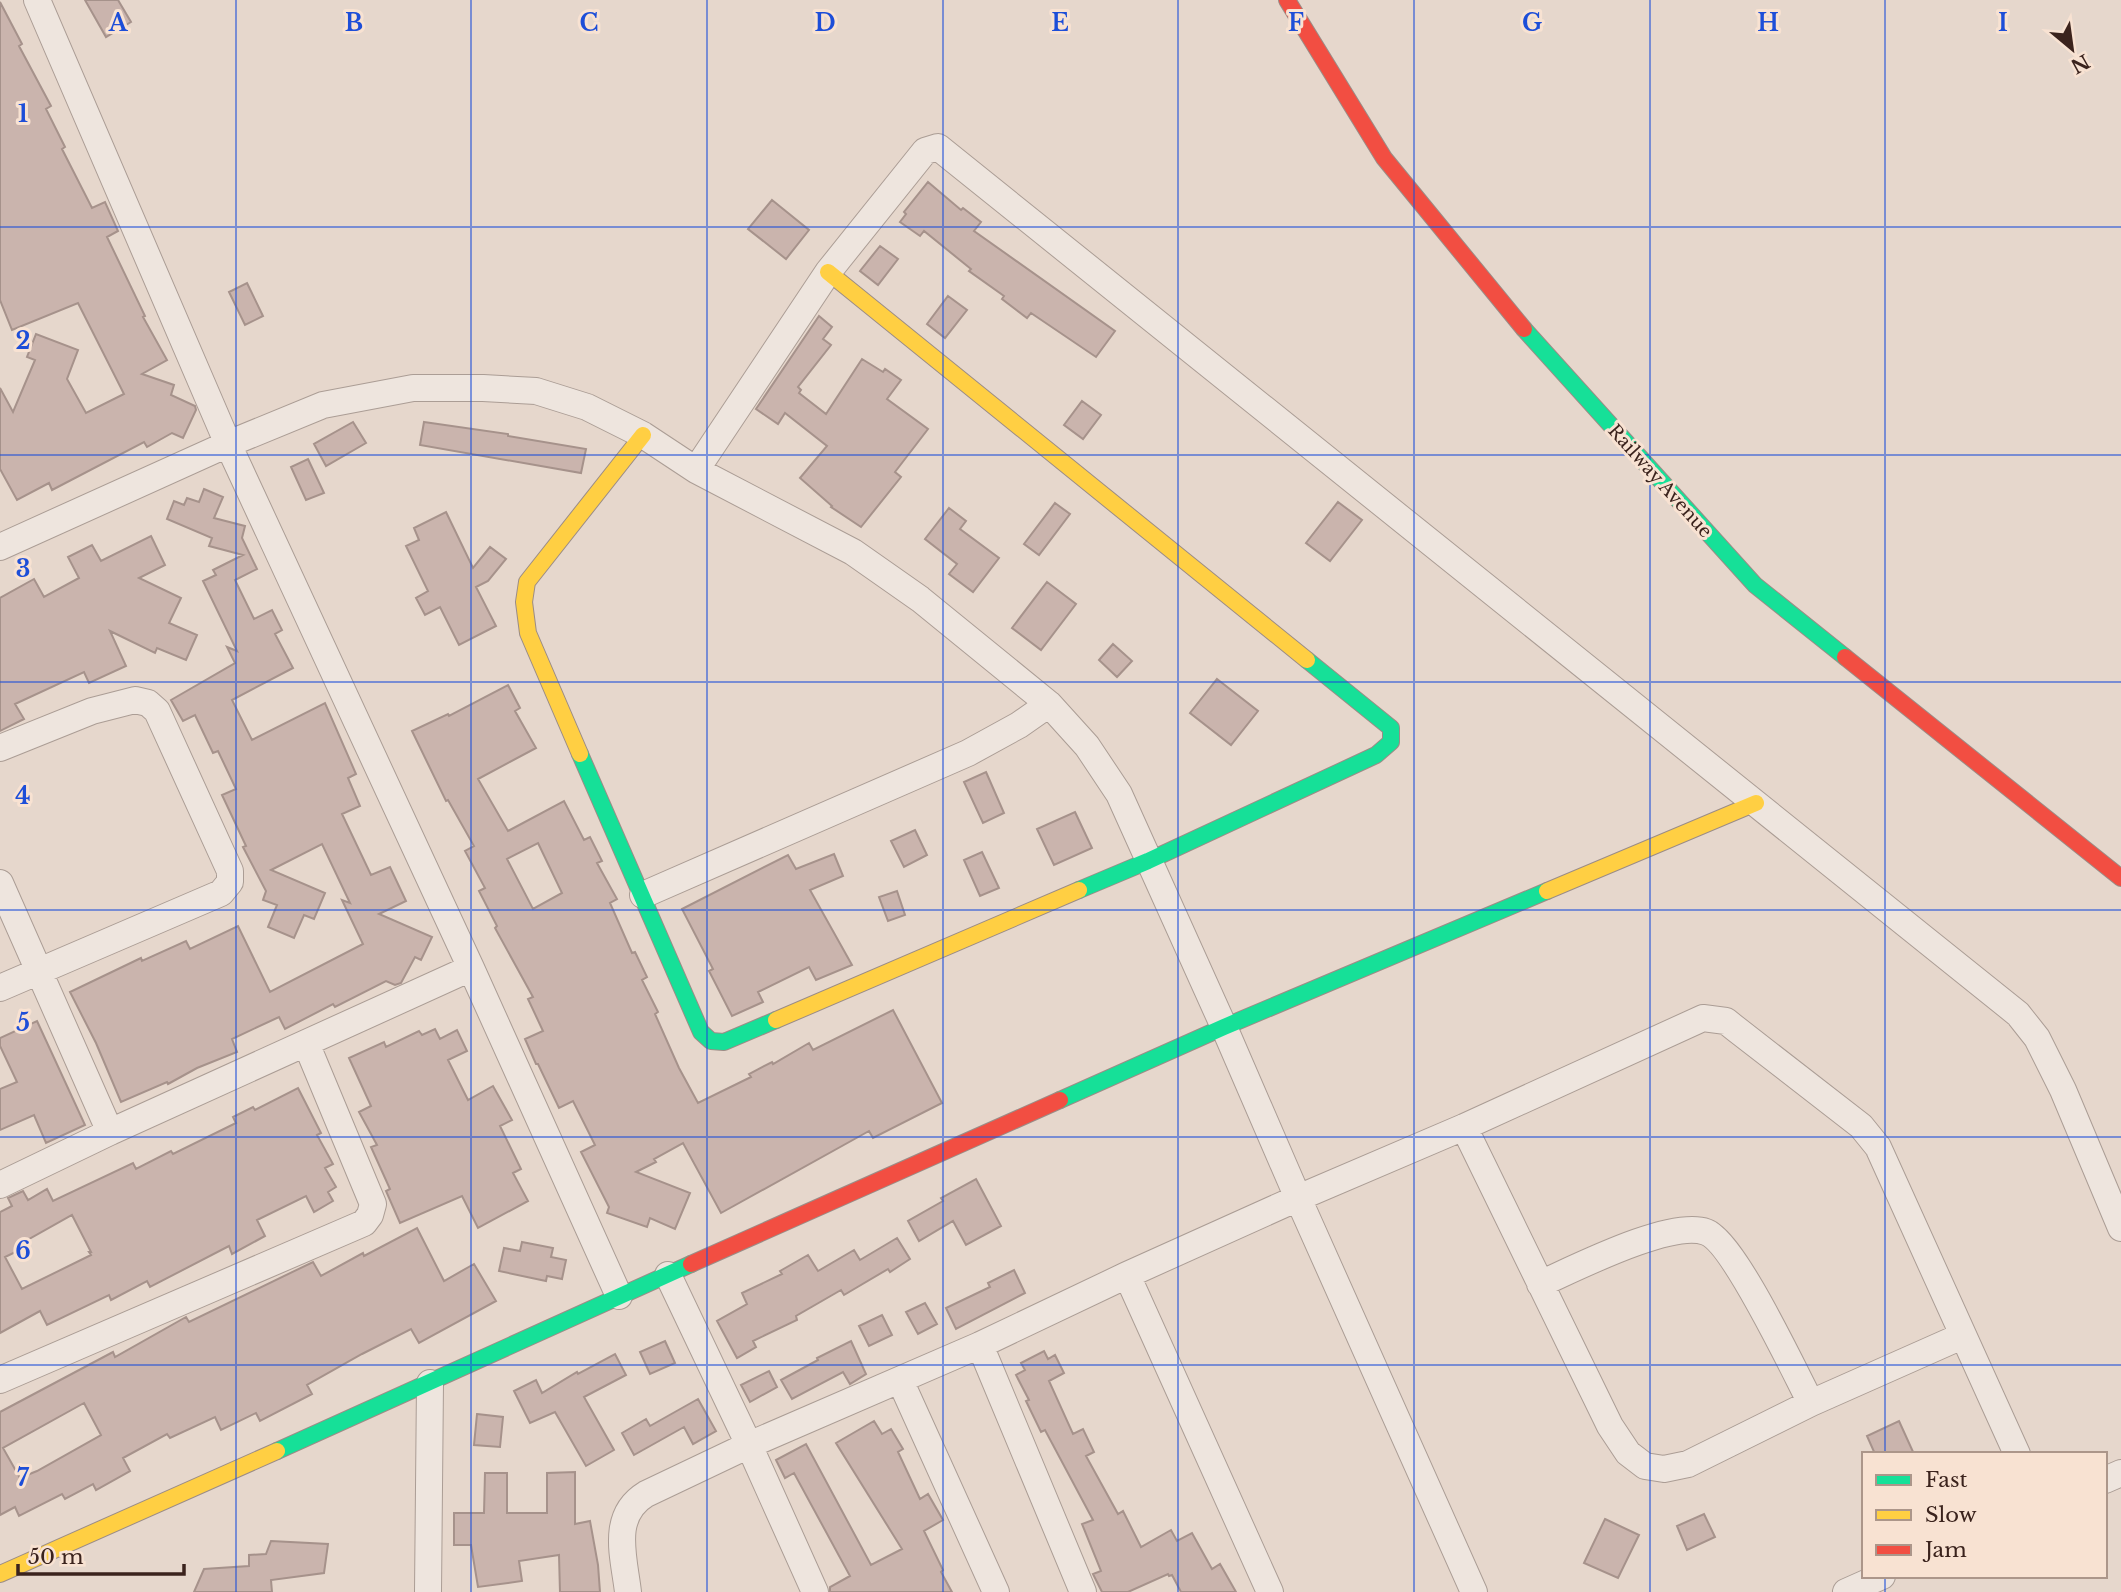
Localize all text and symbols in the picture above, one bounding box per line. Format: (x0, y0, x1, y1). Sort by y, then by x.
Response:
text: A (108, 9, 129, 37)
text: B (345, 9, 363, 37)
text: C (580, 9, 598, 37)
text: D (814, 9, 836, 37)
text: E (1051, 9, 1069, 37)
text: F (1288, 9, 1304, 37)
text: G (1522, 9, 1542, 37)
text: H (1757, 9, 1779, 37)
text: I (1998, 9, 2008, 37)
north arrow (2037, 14, 2107, 84)
text: N (2066, 49, 2093, 78)
text: 1 (18, 100, 28, 128)
text: 2 (16, 327, 30, 355)
street label: Railway Avenue (1603, 420, 1717, 542)
text: 3 (16, 555, 30, 583)
text: 4 (15, 782, 31, 810)
text: 5 (16, 1009, 30, 1037)
text: 6 (15, 1237, 31, 1265)
legend (1862, 1452, 2107, 1578)
text: 7 (17, 1464, 30, 1492)
text: Fast (1925, 1467, 1967, 1493)
text: Slow (1925, 1502, 1977, 1528)
scale bar (18, 1532, 184, 1576)
text: Jam (1922, 1537, 1967, 1563)
text: 50 m (28, 1544, 84, 1570)

